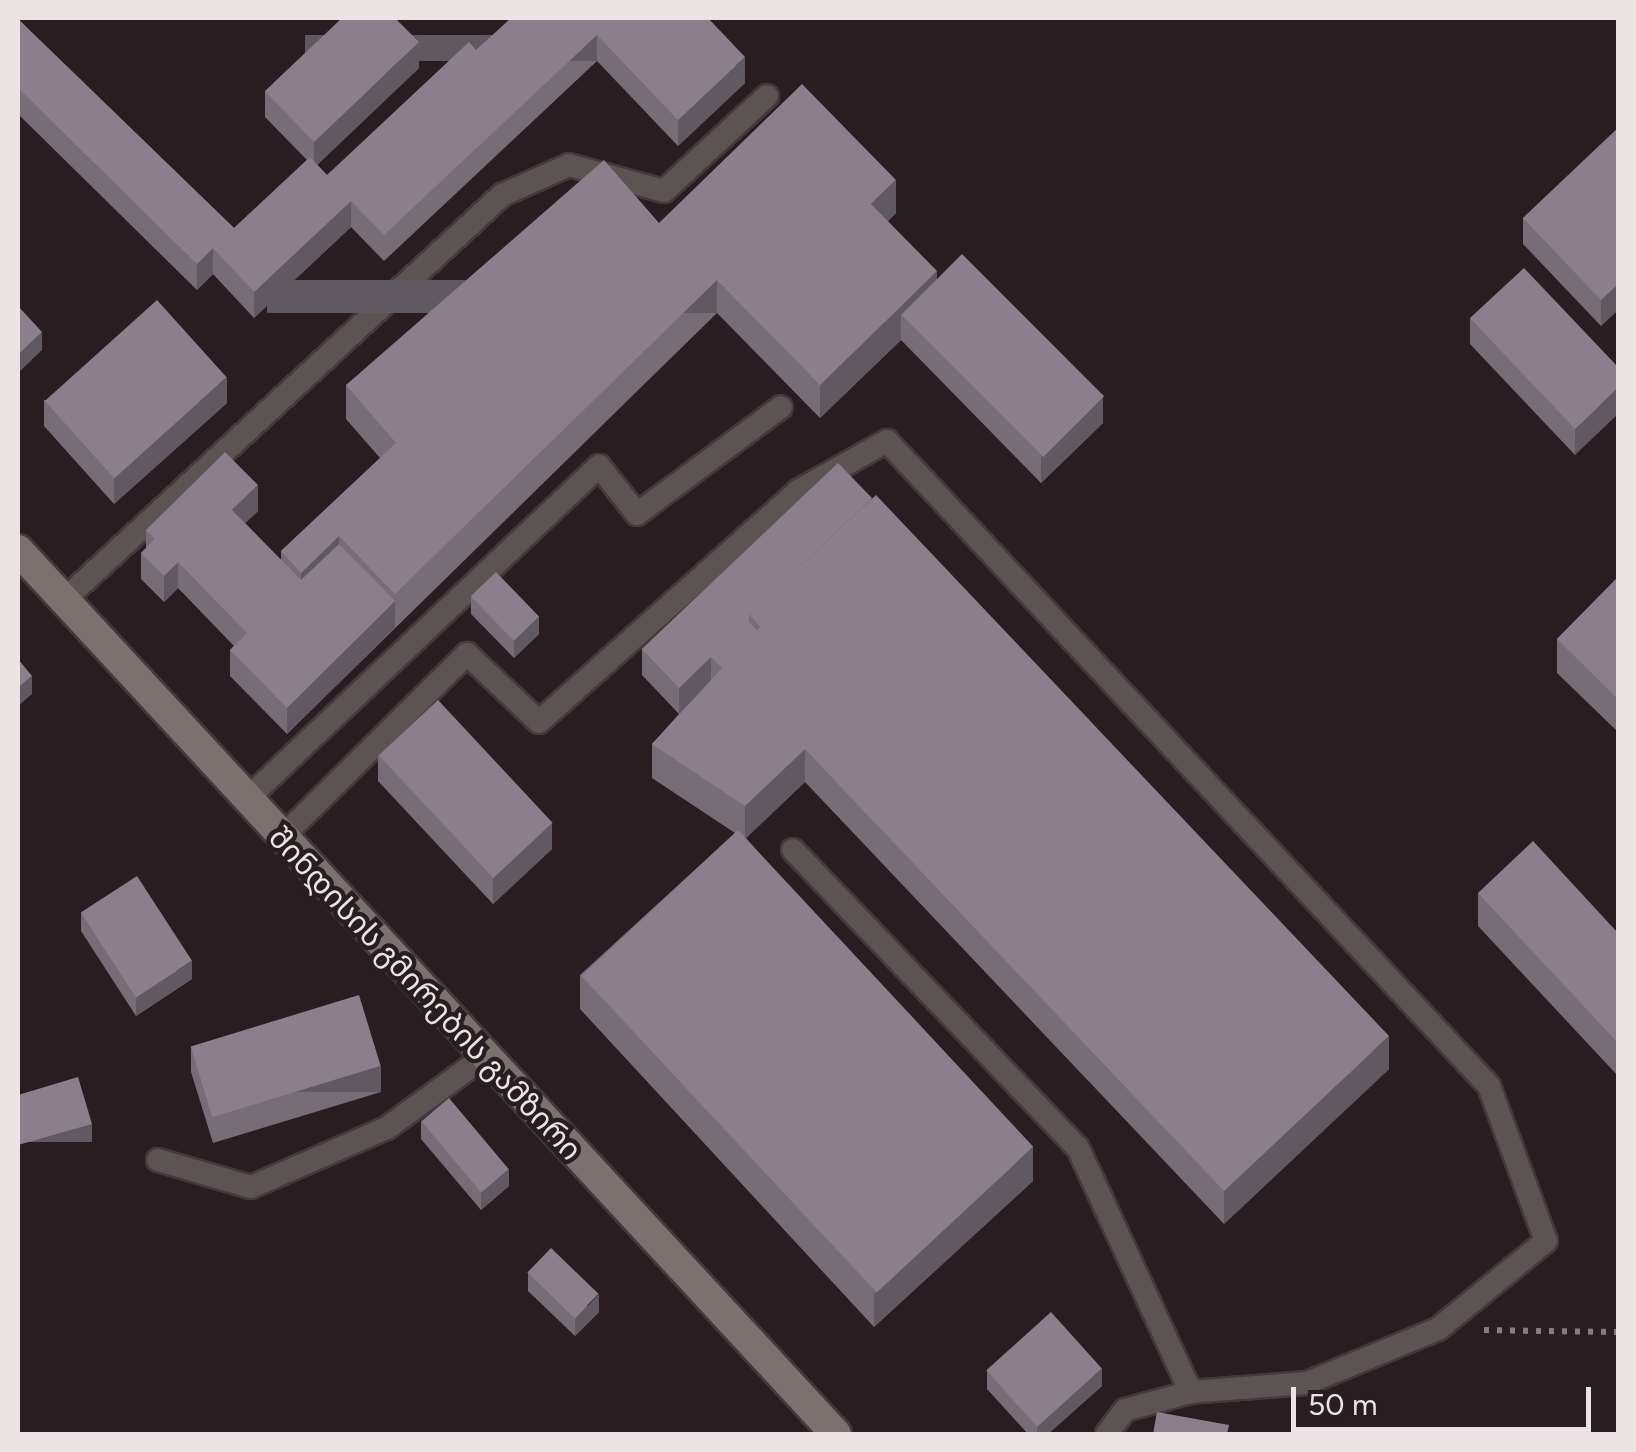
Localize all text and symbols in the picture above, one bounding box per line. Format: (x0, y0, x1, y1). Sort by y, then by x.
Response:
street label: შინდისის გმირების გამზირი (261, 820, 589, 1168)
scale bar (1296, 1367, 1596, 1429)
text: 50 m (1308, 1386, 1377, 1423)

